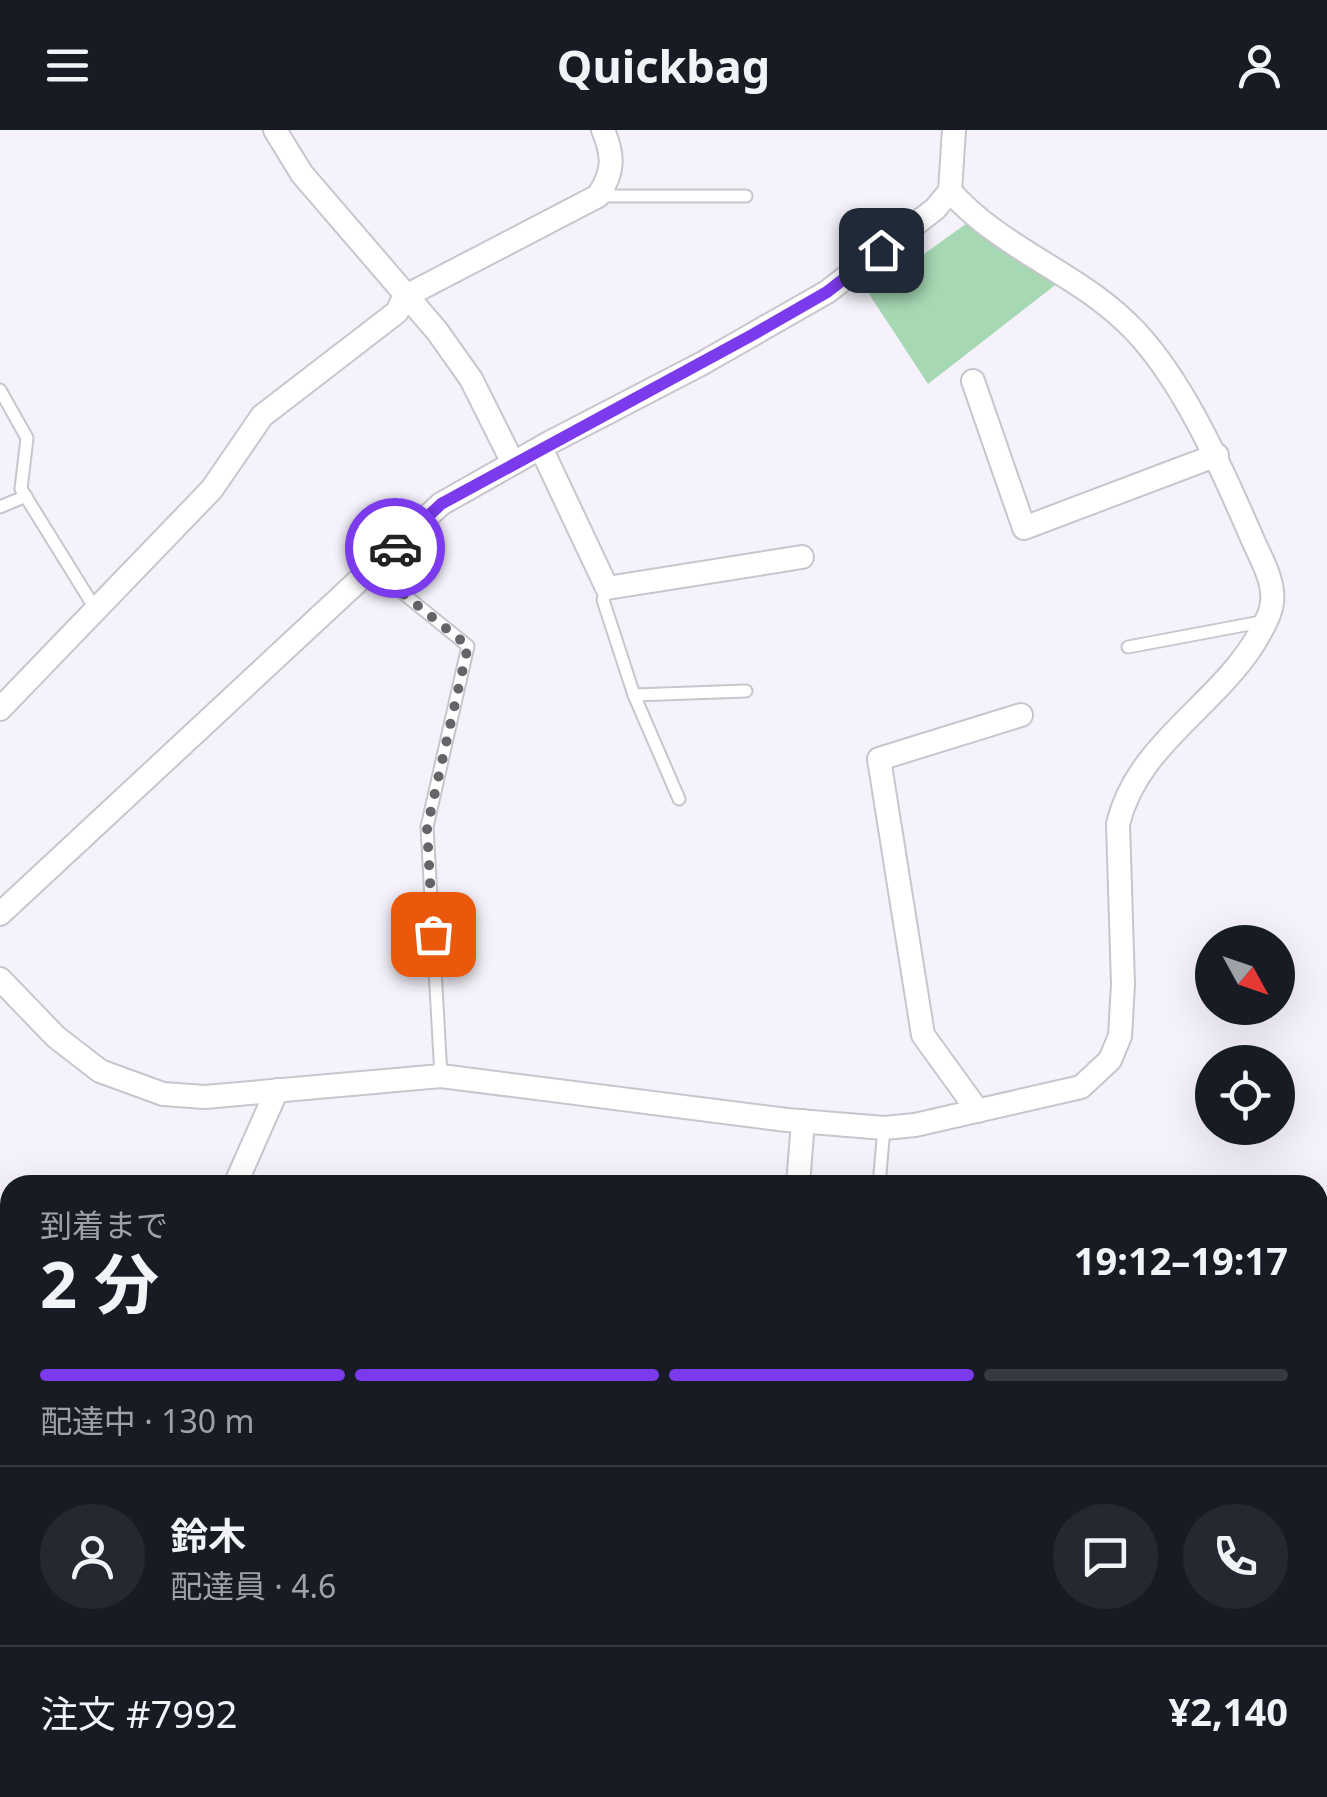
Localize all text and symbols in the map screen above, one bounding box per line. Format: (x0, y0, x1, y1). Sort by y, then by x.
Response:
text: Quickbag (557, 35, 770, 96)
icon: menu (40, 38, 95, 93)
icon: person (1232, 38, 1287, 93)
pin (839, 208, 924, 293)
icon: home (854, 223, 909, 278)
courier (345, 498, 445, 598)
icon: car (368, 521, 423, 576)
pin (391, 892, 476, 977)
icon: bag (406, 907, 461, 962)
north arrow (1195, 925, 1295, 1025)
map controls (1195, 925, 1295, 1145)
button: locate (1195, 1045, 1295, 1145)
text: 到着まで (40, 1203, 168, 1246)
text: 19:12–19:17 (1074, 1234, 1288, 1286)
text: 2 分 (40, 1239, 159, 1327)
text: 配達中 · 130 m (40, 1399, 254, 1442)
button: person (40, 1504, 145, 1609)
button: chat (1053, 1504, 1158, 1609)
button: phone (1183, 1504, 1288, 1609)
text: 鈴木 (170, 1509, 246, 1561)
text: 配達員 · 4.6 (170, 1564, 336, 1607)
text: ¥2,140 (1168, 1685, 1288, 1737)
text: 注文 #7992 (40, 1687, 237, 1739)

